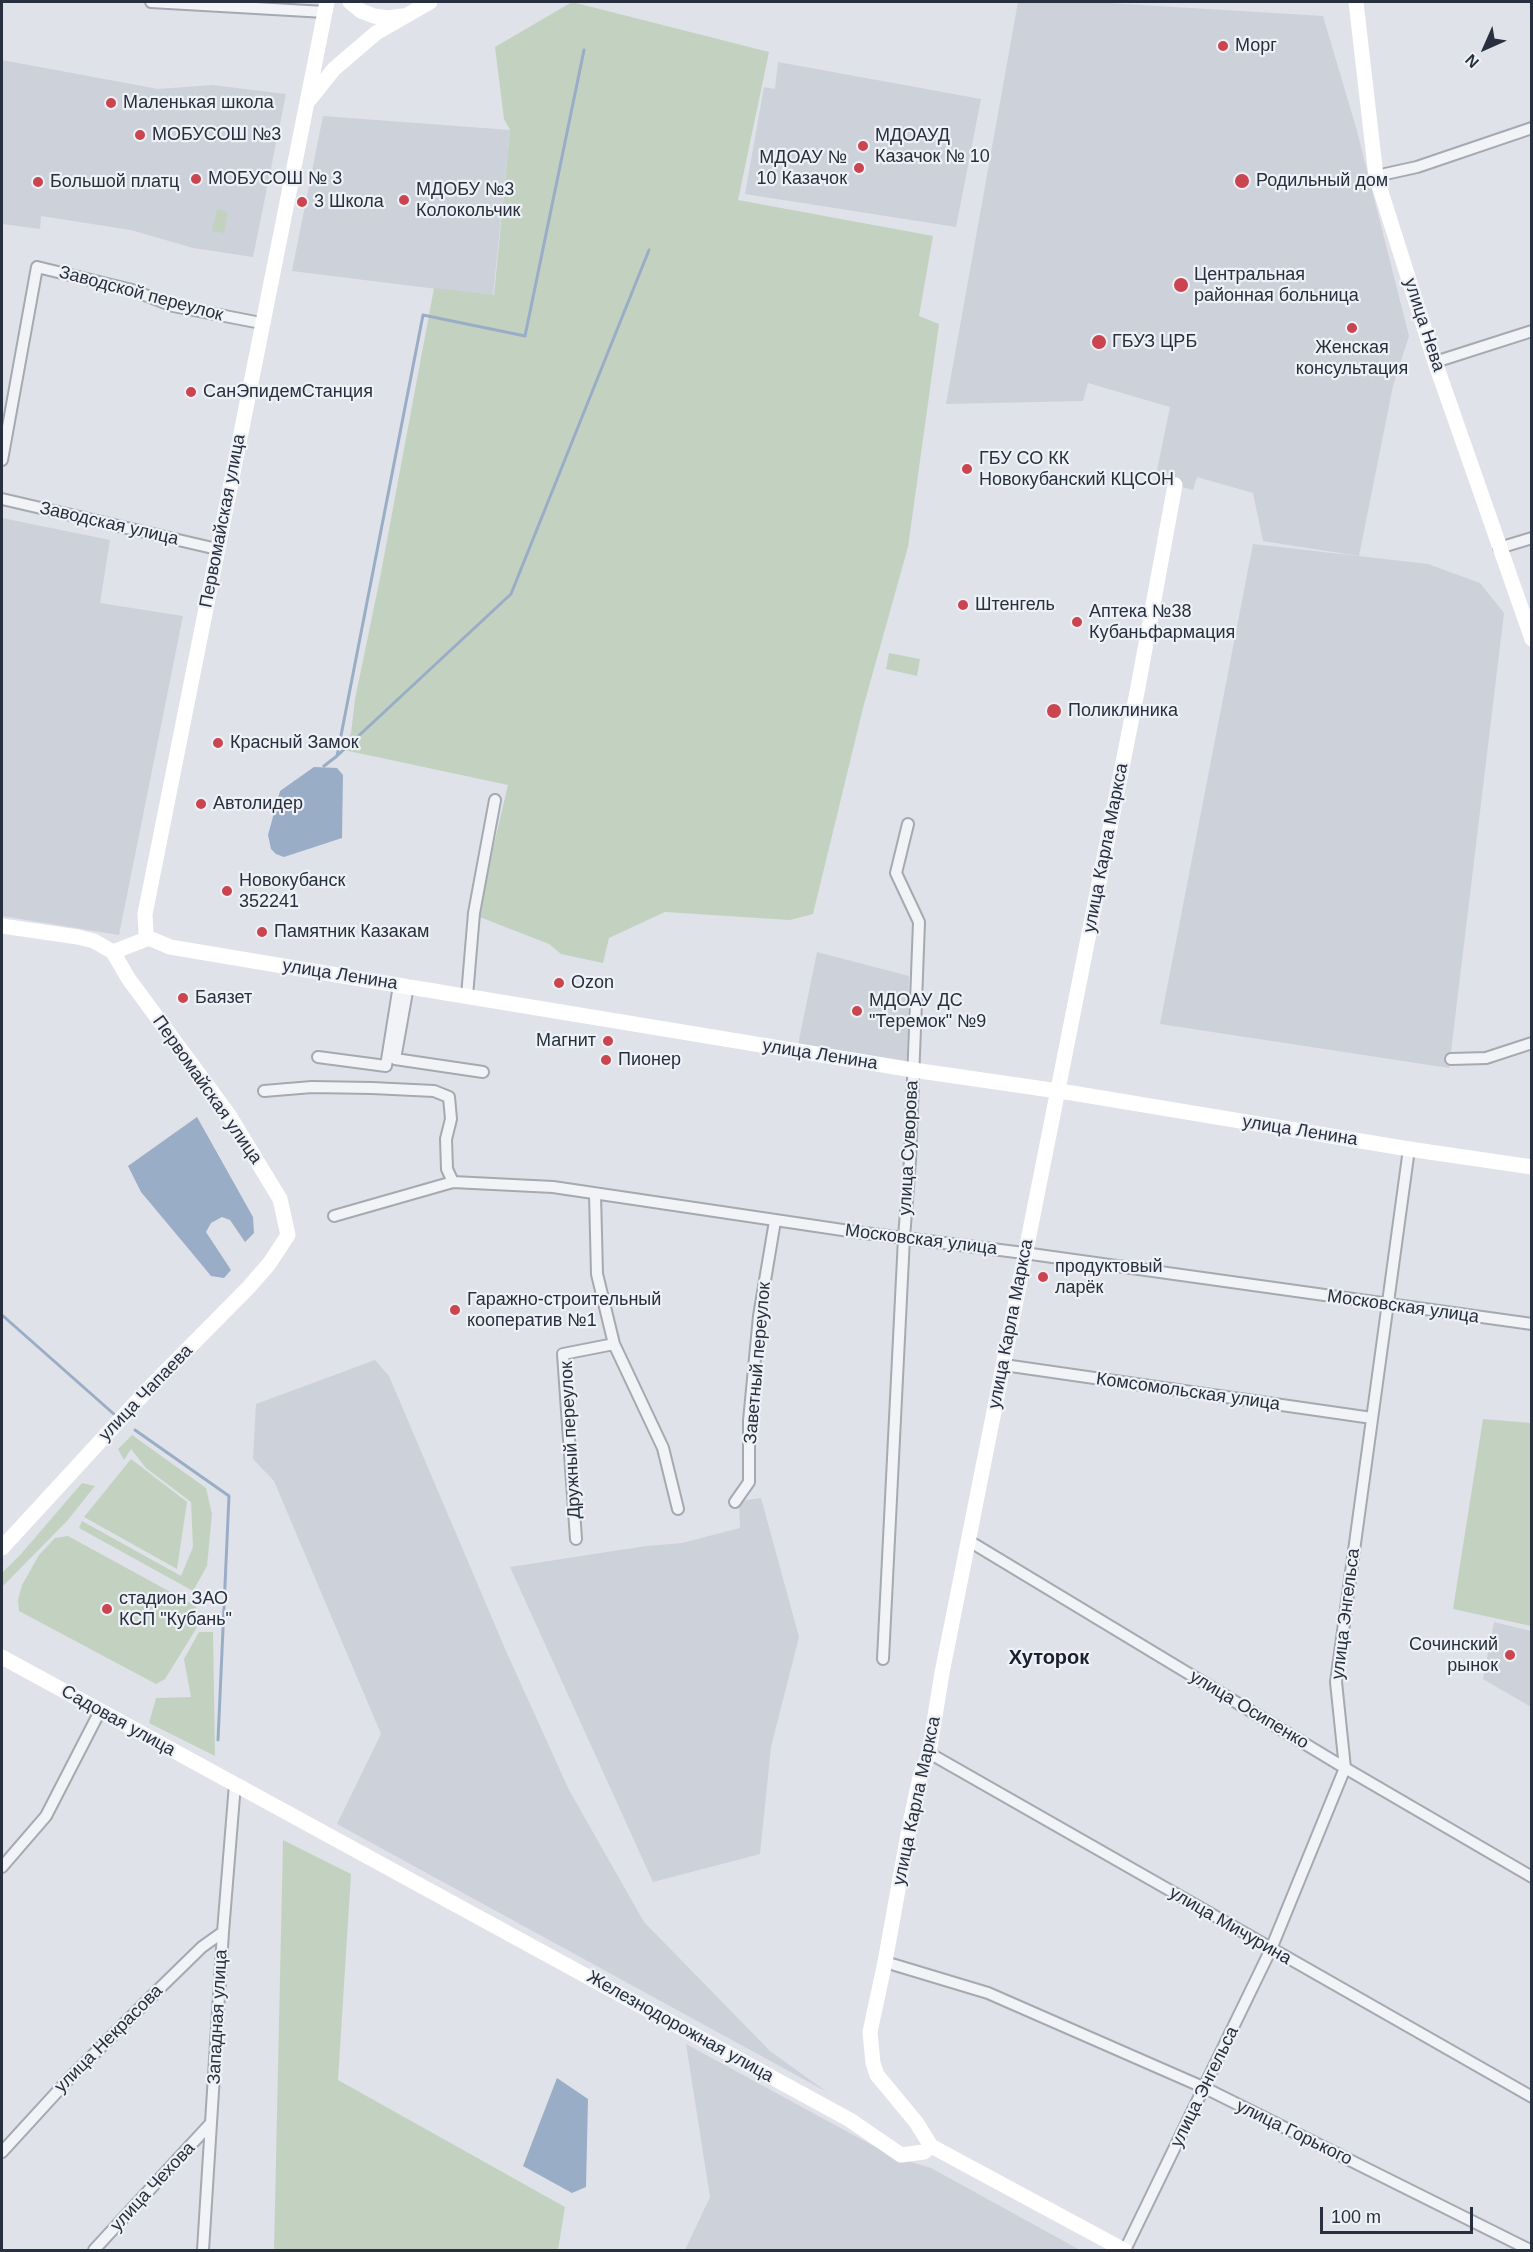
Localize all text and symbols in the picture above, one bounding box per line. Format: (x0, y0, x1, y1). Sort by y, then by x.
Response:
north arrow (1455, 18, 1515, 78)
place label: Морг (1235, 35, 1277, 57)
marker: Морг (1216, 39, 1230, 53)
text: N (1462, 51, 1482, 71)
place label: Маленькая школа (123, 92, 274, 114)
marker: Маленькая школа (104, 96, 118, 110)
place label: МОБУСОШ №3 (152, 124, 281, 146)
place label: МДОАУД Казачок № 10 (875, 125, 990, 168)
marker: МОБУСОШ №3 (133, 128, 147, 142)
marker: МДОАУД Казачок № 10 (856, 139, 870, 153)
place label: МДОАУ № 10 Казачок (757, 147, 847, 190)
marker: МДОАУ № 10 Казачок (852, 161, 866, 175)
place label: МОБУСОШ № 3 (208, 168, 342, 190)
place label: Родильный дом (1256, 170, 1388, 192)
place label: Большой платц (50, 171, 179, 193)
marker: МОБУСОШ № 3 (189, 172, 203, 186)
marker: Родильный дом (1233, 172, 1251, 190)
marker: Большой платц (31, 175, 45, 189)
place label: МДОБУ №3 Колокольчик (416, 179, 520, 222)
place label: 3 Школа (314, 191, 384, 213)
marker: МДОБУ №3 Колокольчик (397, 193, 411, 207)
marker: 3 Школа (295, 195, 309, 209)
street label: Заводской переулок (56, 262, 226, 326)
place label: Центральная районная больница (1194, 264, 1359, 306)
marker: Центральная районная больница (1172, 276, 1190, 294)
street label: улица Нева (1399, 276, 1449, 374)
marker: Женская консультация (1345, 321, 1359, 335)
place label: ГБУЗ ЦРБ (1112, 331, 1197, 353)
marker: ГБУЗ ЦРБ (1090, 333, 1108, 351)
place label: Женская консультация (1296, 337, 1408, 380)
place label: СанЭпидемСтанция (203, 381, 373, 403)
marker: СанЭпидемСтанция (184, 385, 198, 399)
street label: Первомайская улица (196, 432, 250, 610)
place label: ГБУ СО КК Новокубанский КЦСОН (979, 448, 1174, 490)
marker: ГБУ СО КК Новокубанский КЦСОН (960, 462, 974, 476)
street label: Заводская улица (37, 498, 181, 550)
place label: Штенгель (975, 594, 1055, 616)
marker: Штенгель (956, 598, 970, 612)
place label: Аптека №38 Кубаньфармация (1089, 601, 1235, 644)
marker: Аптека №38 Кубаньфармация (1070, 615, 1084, 629)
place label: Поликлиника (1068, 700, 1178, 722)
marker: Поликлиника (1045, 702, 1063, 720)
place label: Красный Замок (230, 732, 359, 754)
marker: Красный Замок (211, 736, 225, 750)
street label: улица Карла Маркса (1079, 761, 1133, 935)
place label: Автолидер (213, 793, 303, 815)
marker: Автолидер (194, 797, 208, 811)
place label: Новокубанск 352241 (239, 870, 345, 912)
marker: Новокубанск 352241 (220, 884, 234, 898)
place label: Памятник Казакам (274, 921, 429, 943)
marker: Памятник Казакам (255, 925, 269, 939)
street label: улица Ленина (281, 955, 399, 995)
place label: Ozon (571, 972, 614, 994)
marker: Ozon (552, 976, 566, 990)
place label: Баязет (195, 987, 252, 1009)
place label: МДОАУ ДС "Теремок" №9 (869, 990, 986, 1032)
marker: Баязет (176, 991, 190, 1005)
marker: МДОАУ ДС "Теремок" №9 (850, 1004, 864, 1018)
street label: Первомайская улица (148, 1012, 266, 1168)
place label: Магнит (536, 1030, 596, 1052)
marker: Магнит (601, 1034, 615, 1048)
street label: улица Ленина (761, 1035, 879, 1075)
place label: Пионер (618, 1049, 681, 1071)
marker: Пионер (599, 1053, 613, 1067)
street label: улица Суворова (895, 1080, 923, 1216)
street label: улица Ленина (1241, 1111, 1359, 1151)
street label: Московская улица (844, 1220, 998, 1260)
street label: улица Карла Маркса (984, 1237, 1038, 1411)
place label: продуктовый ларёк (1055, 1256, 1163, 1298)
marker: продуктовый ларёк (1036, 1270, 1050, 1284)
street label: Заветный переулок (740, 1281, 776, 1445)
street label: Московская улица (1326, 1286, 1480, 1328)
place label: Гаражно-строительный кооператив №1 (467, 1289, 661, 1332)
marker: Гаражно-строительный кооператив №1 (448, 1303, 462, 1317)
street label: улица Чапаева (95, 1340, 197, 1446)
street label: Дружный переулок (556, 1361, 586, 1519)
street label: Комсомольская улица (1095, 1368, 1281, 1416)
street label: улица Энгельса (1327, 1547, 1365, 1681)
place label: стадион ЗАО КСП "Кубань" (119, 1588, 232, 1630)
marker: стадион ЗАО КСП "Кубань" (100, 1602, 114, 1616)
place label: Сочинский рынок (1409, 1634, 1498, 1676)
district label: Хуторок (1009, 1646, 1089, 1670)
marker: Сочинский рынок (1503, 1648, 1517, 1662)
street label: улица Осипенко (1185, 1666, 1313, 1754)
street label: Садовая улица (57, 1681, 179, 1761)
street label: улица Карла Маркса (889, 1715, 945, 1887)
street label: улица Мичурина (1165, 1882, 1295, 1970)
street label: Западная улица (204, 1949, 232, 2085)
street label: Железнодорожная улица (583, 1967, 777, 2087)
street label: улица Некрасова (50, 1980, 168, 2098)
street label: улица Энгельса (1166, 2023, 1244, 2151)
street label: улица Горького (1232, 2096, 1356, 2170)
street label: улица Чехова (106, 2138, 200, 2236)
scale bar (1323, 2195, 1476, 2233)
text: 100 m (1331, 2207, 1381, 2227)

